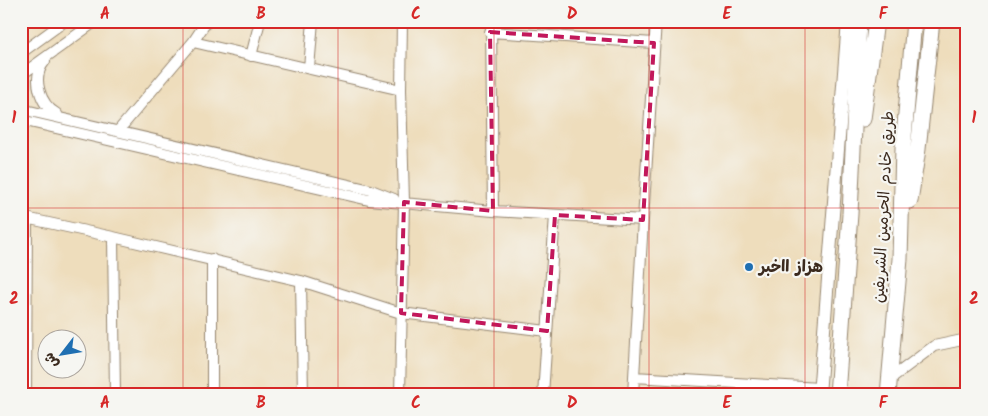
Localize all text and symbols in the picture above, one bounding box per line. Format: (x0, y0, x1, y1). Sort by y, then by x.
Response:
text: A (100, 2, 110, 27)
text: B (256, 2, 266, 27)
text: C (411, 2, 421, 27)
text: D (567, 2, 578, 27)
text: E (723, 2, 733, 27)
text: F (879, 2, 889, 27)
text: 1 (12, 106, 17, 131)
text: 1 (972, 106, 977, 131)
street label: طريق خادم الحرمين الشريفين (866, 110, 902, 304)
place label: هزاز ااخبر (757, 255, 823, 280)
marker: هزاز ااخبر (743, 261, 755, 273)
text: 2 (9, 287, 19, 312)
text: 2 (969, 287, 979, 312)
north arrow (38, 328, 88, 378)
text: ش (38, 348, 65, 372)
text: A (100, 391, 110, 416)
text: B (256, 391, 266, 416)
text: C (411, 391, 421, 416)
text: D (567, 391, 578, 416)
text: E (723, 391, 733, 416)
text: F (879, 391, 889, 416)

